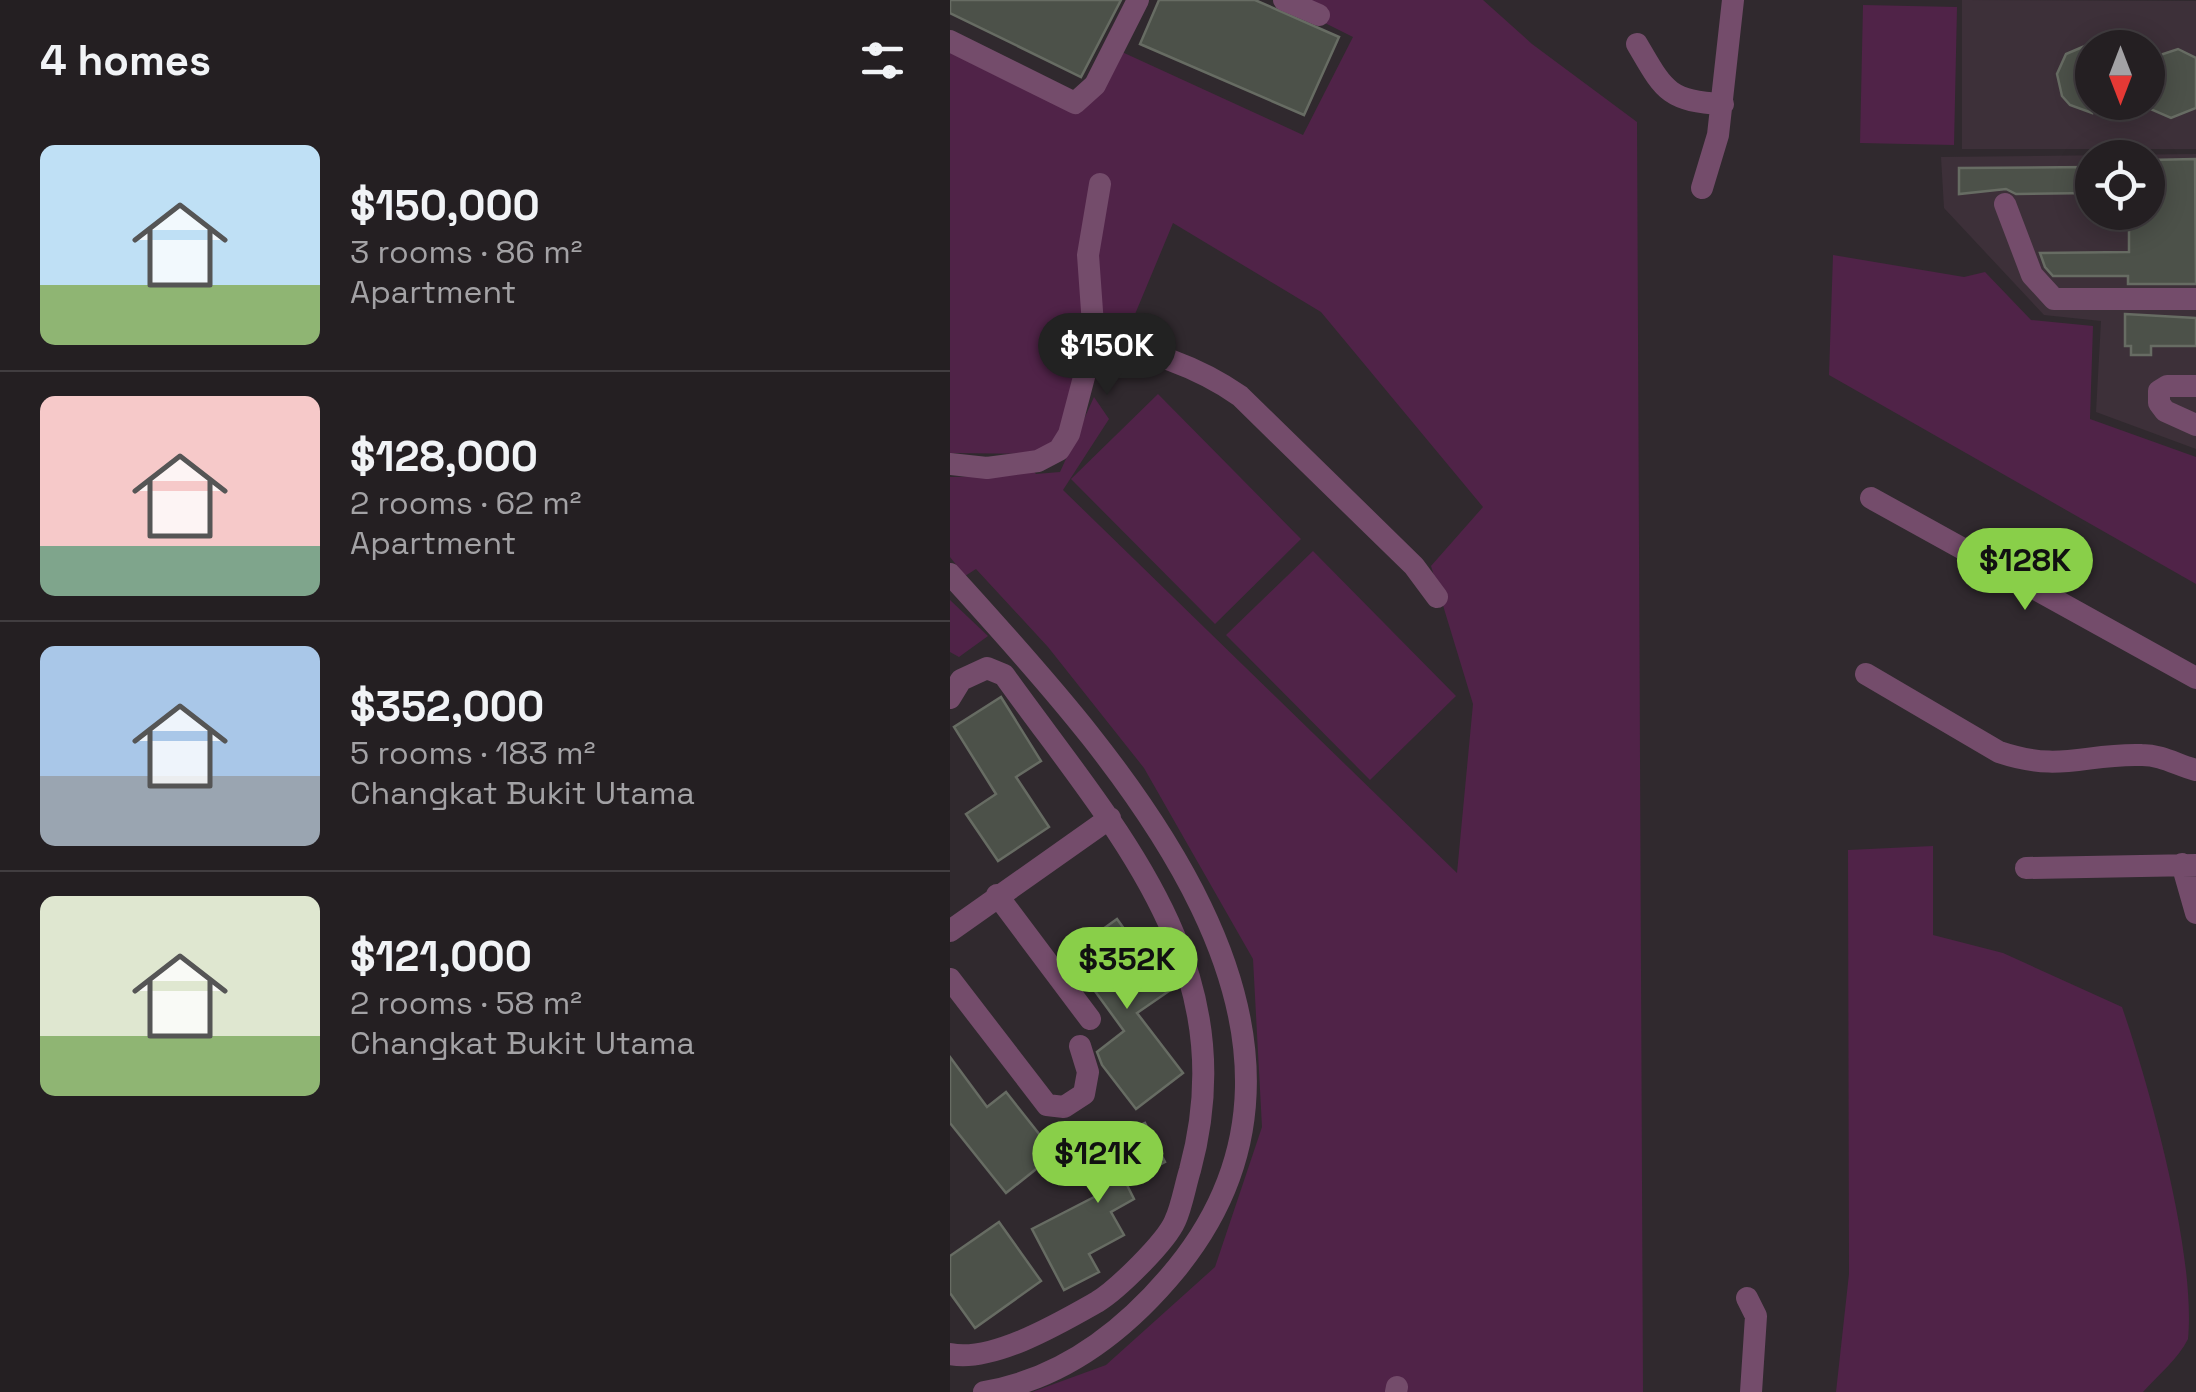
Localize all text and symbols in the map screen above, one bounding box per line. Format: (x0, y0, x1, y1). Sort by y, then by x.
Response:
north arrow (2075, 30, 2165, 120)
map controls (2075, 30, 2165, 230)
icon: filters (855, 33, 910, 88)
text: 4 homes (40, 34, 211, 87)
button: locate (2075, 140, 2165, 230)
text: $150,000 (350, 179, 540, 232)
icon: home (120, 185, 240, 305)
text: 3 rooms · 86 m² (350, 232, 582, 272)
text: Apartment (350, 272, 516, 312)
pin: $150K (1037, 313, 1177, 398)
text: $150K (1060, 325, 1154, 365)
text: $128,000 (350, 430, 538, 483)
icon: home (120, 436, 240, 556)
text: 2 rooms · 62 m² (350, 483, 582, 523)
text: Apartment (350, 523, 516, 563)
pin: $128K (1955, 528, 2095, 613)
text: $128K (1979, 540, 2071, 580)
text: $352,000 (350, 680, 544, 733)
icon: home (120, 686, 240, 806)
text: 5 rooms · 183 m² (350, 733, 595, 773)
text: Changkat Bukit Utama (350, 773, 695, 813)
pin: $352K (1057, 927, 1197, 1012)
text: $121,000 (350, 930, 532, 983)
icon: home (120, 936, 240, 1056)
text: $352K (1079, 939, 1175, 979)
text: 2 rooms · 58 m² (350, 983, 582, 1023)
text: Changkat Bukit Utama (350, 1023, 695, 1063)
pin: $121K (1028, 1121, 1168, 1206)
text: $121K (1054, 1133, 1142, 1173)

